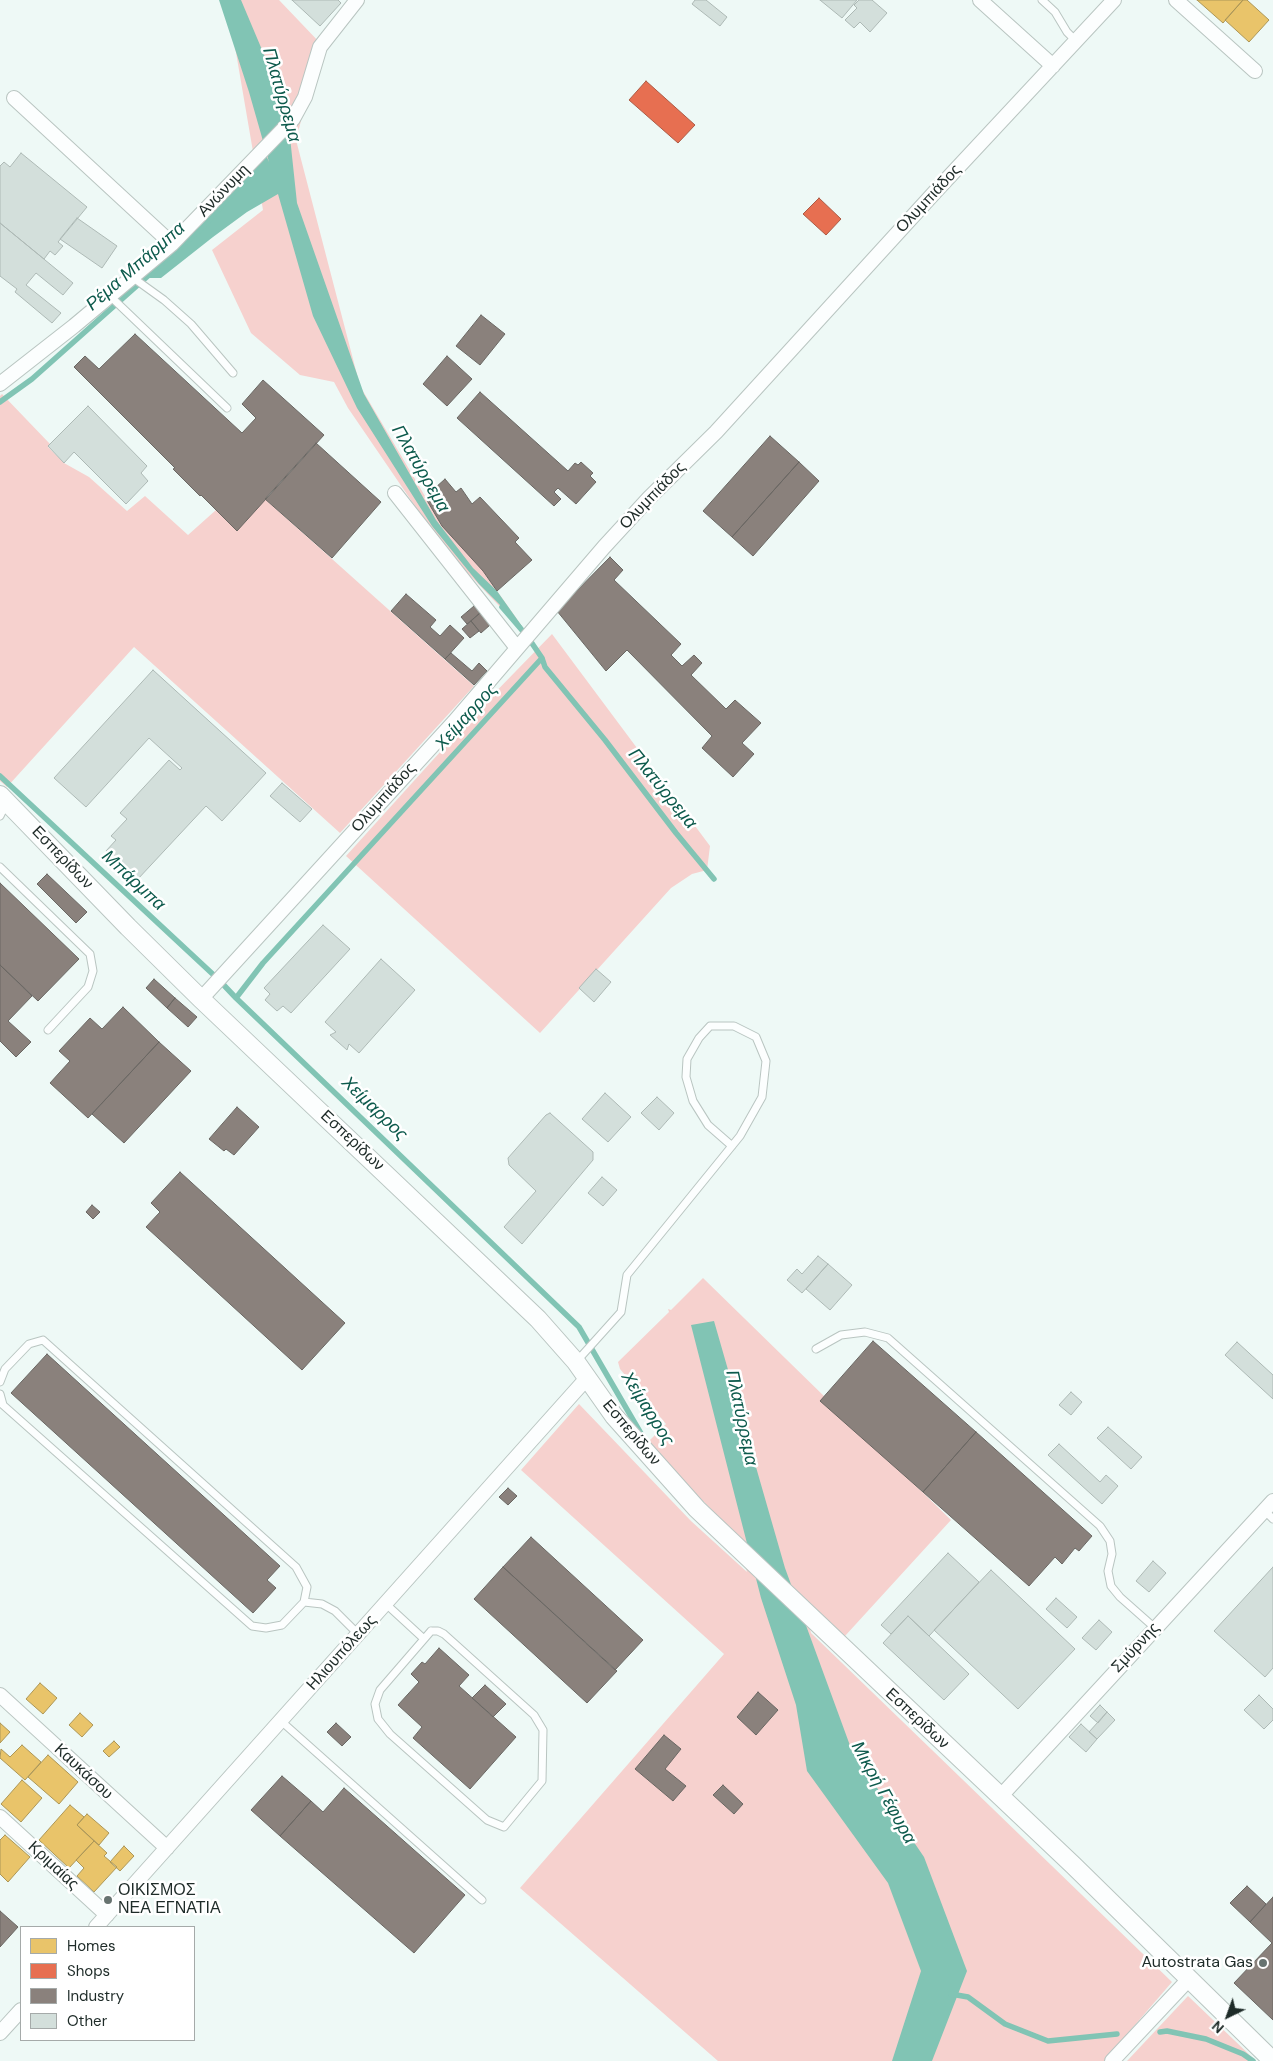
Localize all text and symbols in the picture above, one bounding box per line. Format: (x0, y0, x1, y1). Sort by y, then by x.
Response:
water label: Πλατύρρεμα (257, 45, 305, 145)
street label: Ανώνυμη (194, 161, 254, 221)
street label: Ολυμπιάδος (892, 161, 966, 237)
water label: Ρέμα Μπάρμπα (82, 218, 190, 316)
water label: Πλατύρρεμα (386, 422, 454, 516)
street label: Ολυμπιάδος (616, 458, 690, 534)
water label: Χείμαρρος (431, 679, 503, 755)
water label: Πλατύρρεμα (623, 744, 701, 834)
street label: Ολυμπιάδος (348, 759, 420, 837)
street label: Εσπερίδων (27, 823, 97, 893)
water label: Μπάρμπα (97, 846, 169, 916)
water label: Χείμαρρος (336, 1072, 412, 1146)
street label: Εσπερίδων (316, 1107, 388, 1175)
water label: Χείμαρρος (616, 1368, 678, 1450)
water label: Πλατύρρεμα (720, 1368, 762, 1468)
street label: Εσπερίδων (598, 1396, 664, 1470)
street label: Ηλιουπόλεως (303, 1611, 381, 1695)
street label: Σμύρνης (1108, 1619, 1164, 1677)
street label: Εσπερίδων (881, 1685, 953, 1753)
water label: Μικρή Γέφυρα (846, 1738, 920, 1848)
street label: Καυκάσου (50, 1740, 116, 1804)
street label: Κριμαίας (24, 1838, 82, 1894)
place label: ΟΙΚΙΣΜΟΣ ΝΕΑ ΕΓΝΑΤΙΑ (118, 1881, 221, 1919)
marker: ΟΙΚΙΣΜΟΣ ΝΕΑ ΕΓΝΑΤΙΑ (102, 1894, 114, 1906)
legend (20, 1926, 195, 2041)
text: Homes (67, 1936, 116, 1956)
place label: Autostrata Gas (1141, 1953, 1253, 1973)
marker: Autostrata Gas (1257, 1957, 1269, 1969)
text: Shops (67, 1961, 110, 1981)
text: Industry (67, 1986, 124, 2006)
north arrow (1203, 1991, 1253, 2041)
text: Other (67, 2011, 107, 2031)
text: N (1208, 2017, 1228, 2037)

